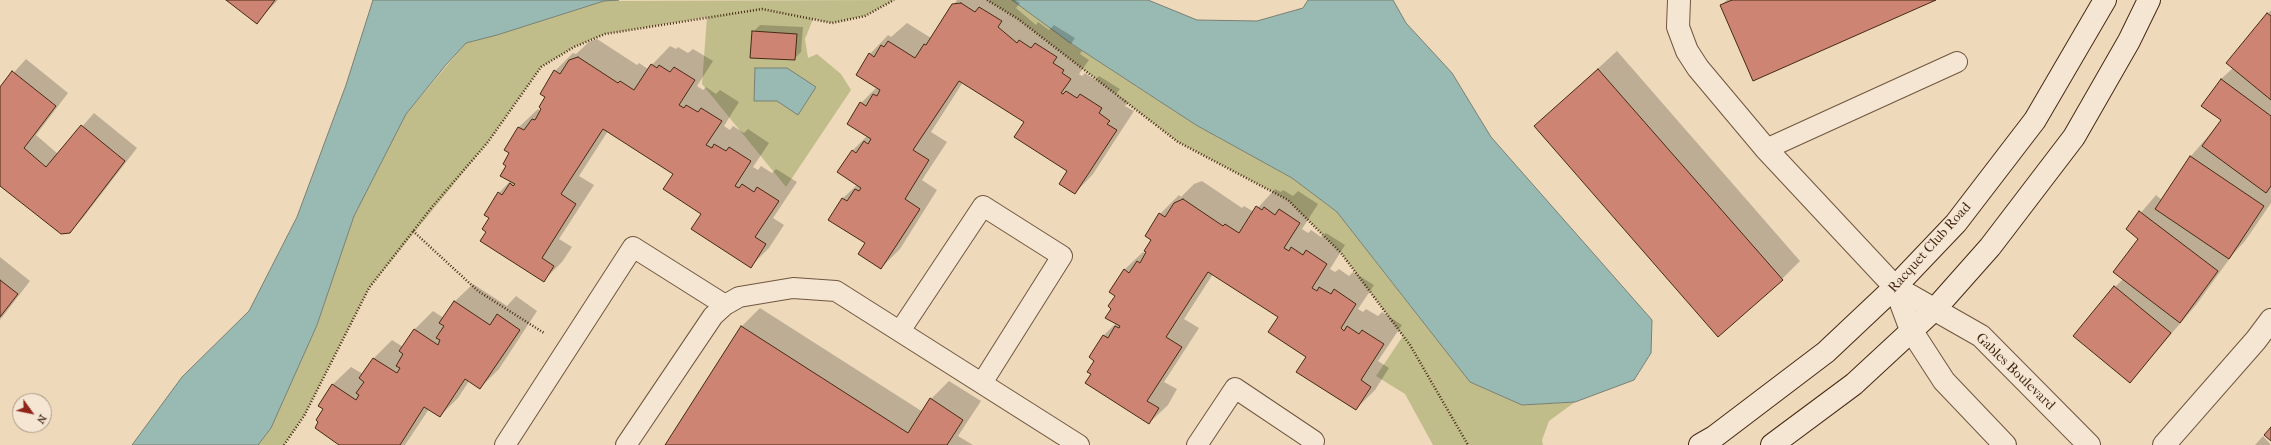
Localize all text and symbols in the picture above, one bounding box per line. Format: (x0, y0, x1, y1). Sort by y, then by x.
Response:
street label: Racquet Club Road (1885, 199, 1975, 297)
street label: Gables Boulevard (1972, 330, 2058, 414)
north arrow (12, 393, 52, 433)
text: N (34, 412, 49, 426)

